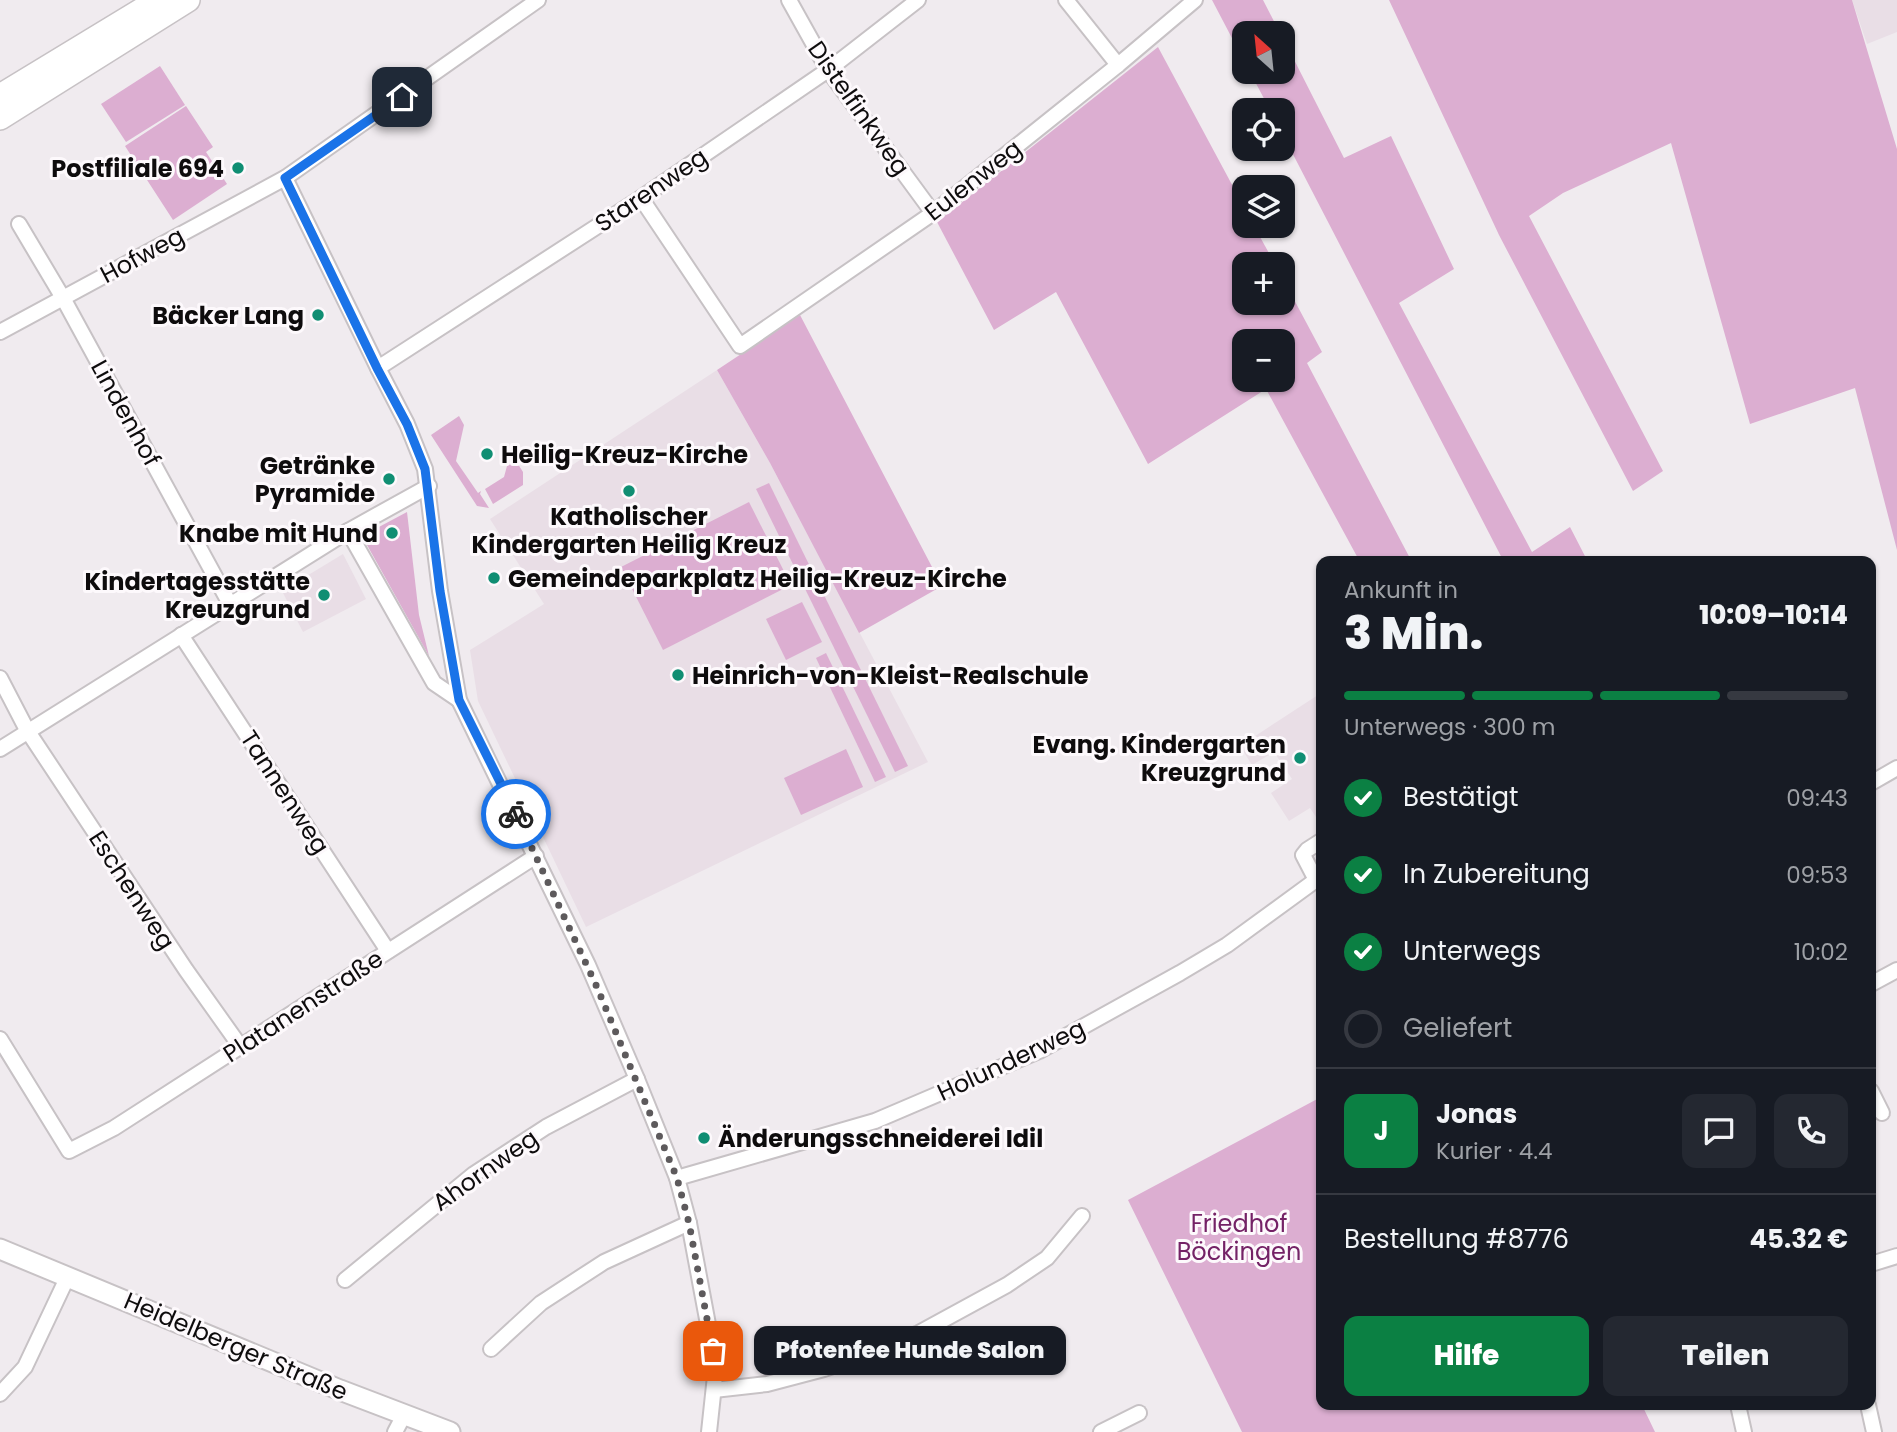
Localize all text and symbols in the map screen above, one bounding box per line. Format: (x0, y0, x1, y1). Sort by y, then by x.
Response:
north arrow (1232, 21, 1295, 84)
map controls (1232, 21, 1295, 392)
street label: Distelfinkweg (800, 34, 918, 182)
pin (372, 67, 432, 127)
icon: home (383, 78, 421, 116)
button: locate (1232, 98, 1295, 161)
street label: Eulenweg (918, 132, 1028, 228)
street label: Starenweg (588, 140, 714, 240)
place label: Postfiliale 694 (51, 152, 224, 185)
marker: Postfiliale 694 (230, 160, 246, 176)
button: layers (1232, 175, 1295, 238)
street label: Hofweg (94, 219, 190, 291)
button: + (1232, 252, 1295, 315)
place label: Bäcker Lang (152, 299, 304, 332)
marker: Bäcker Lang (310, 307, 326, 323)
button: − (1232, 329, 1295, 392)
street label: Lindenhof (83, 354, 169, 472)
place label: Heilig-Kreuz-Kirche (501, 438, 748, 471)
marker: Heilig-Kreuz-Kirche (479, 446, 495, 462)
place label: Getränke Pyramide (255, 449, 375, 510)
marker: Getränke Pyramide (381, 471, 397, 487)
marker: Katholischer Kindergarten Heilig Kreuz (621, 483, 637, 499)
place label: Katholischer Kindergarten Heilig Kreuz (472, 500, 786, 561)
place label: Knabe mit Hund (179, 517, 378, 550)
marker: Knabe mit Hund (384, 525, 400, 541)
place label: Gemeindeparkplatz Heilig-Kreuz-Kirche (508, 562, 1007, 595)
place label: Kindertagesstätte Kreuzgrund (84, 565, 310, 626)
marker: Gemeindeparkplatz Heilig-Kreuz-Kirche (486, 570, 502, 586)
text: Ankunft in (1344, 574, 1458, 606)
marker: Kindertagesstätte Kreuzgrund (316, 587, 332, 603)
text: 10:09–10:14 (1699, 597, 1848, 633)
text: 3 Min. (1344, 601, 1483, 665)
place label: Heinrich-von-Kleist-Realschule (692, 659, 1089, 692)
marker: Heinrich-von-Kleist-Realschule (670, 667, 686, 683)
text: Unterwegs · 300 m (1344, 711, 1556, 743)
street label: Tannenweg (233, 724, 337, 860)
place label: Evang. Kindergarten Kreuzgrund (1032, 728, 1286, 789)
marker: Evang. Kindergarten Kreuzgrund (1292, 750, 1308, 766)
courier (481, 779, 551, 849)
icon: check (1344, 779, 1382, 817)
text: Bestätigt (1403, 779, 1519, 815)
text: 09:43 (1786, 782, 1848, 814)
icon: bike (497, 795, 535, 833)
street label: Eschenweg (81, 824, 183, 956)
icon: check (1344, 856, 1382, 894)
text: In Zubereitung (1403, 856, 1590, 892)
text: 09:53 (1786, 859, 1848, 891)
icon: check (1344, 933, 1382, 971)
text: Unterwegs (1403, 933, 1541, 969)
text: 10:02 (1794, 936, 1848, 968)
street label: Platanenstraße (217, 942, 389, 1070)
text: Geliefert (1403, 1010, 1512, 1046)
street label: Holunderweg (932, 1011, 1090, 1109)
button: chat (1682, 1094, 1756, 1168)
button: phone (1774, 1094, 1848, 1168)
text: Jonas (1436, 1096, 1517, 1132)
text: J (1373, 1113, 1389, 1149)
street label: Ahornweg (426, 1121, 544, 1219)
place label: Änderungsschneiderei Idil (718, 1122, 1043, 1155)
marker: Änderungsschneiderei Idil (696, 1130, 712, 1146)
text: Kurier · 4.4 (1436, 1135, 1553, 1167)
park label: Friedhof Böckingen (1177, 1207, 1301, 1268)
text: Bestellung #8776 (1344, 1221, 1569, 1257)
text: 45.32 € (1749, 1221, 1848, 1257)
street label: Heidelberger Straße (119, 1284, 353, 1408)
button: Hilfe (1344, 1316, 1589, 1396)
button: Teilen (1603, 1316, 1848, 1396)
pin (683, 1321, 743, 1381)
callout: Pfotenfee Hunde Salon (755, 1326, 1066, 1376)
icon: bag (694, 1332, 732, 1370)
text: Pfotenfee Hunde Salon (775, 1334, 1045, 1366)

